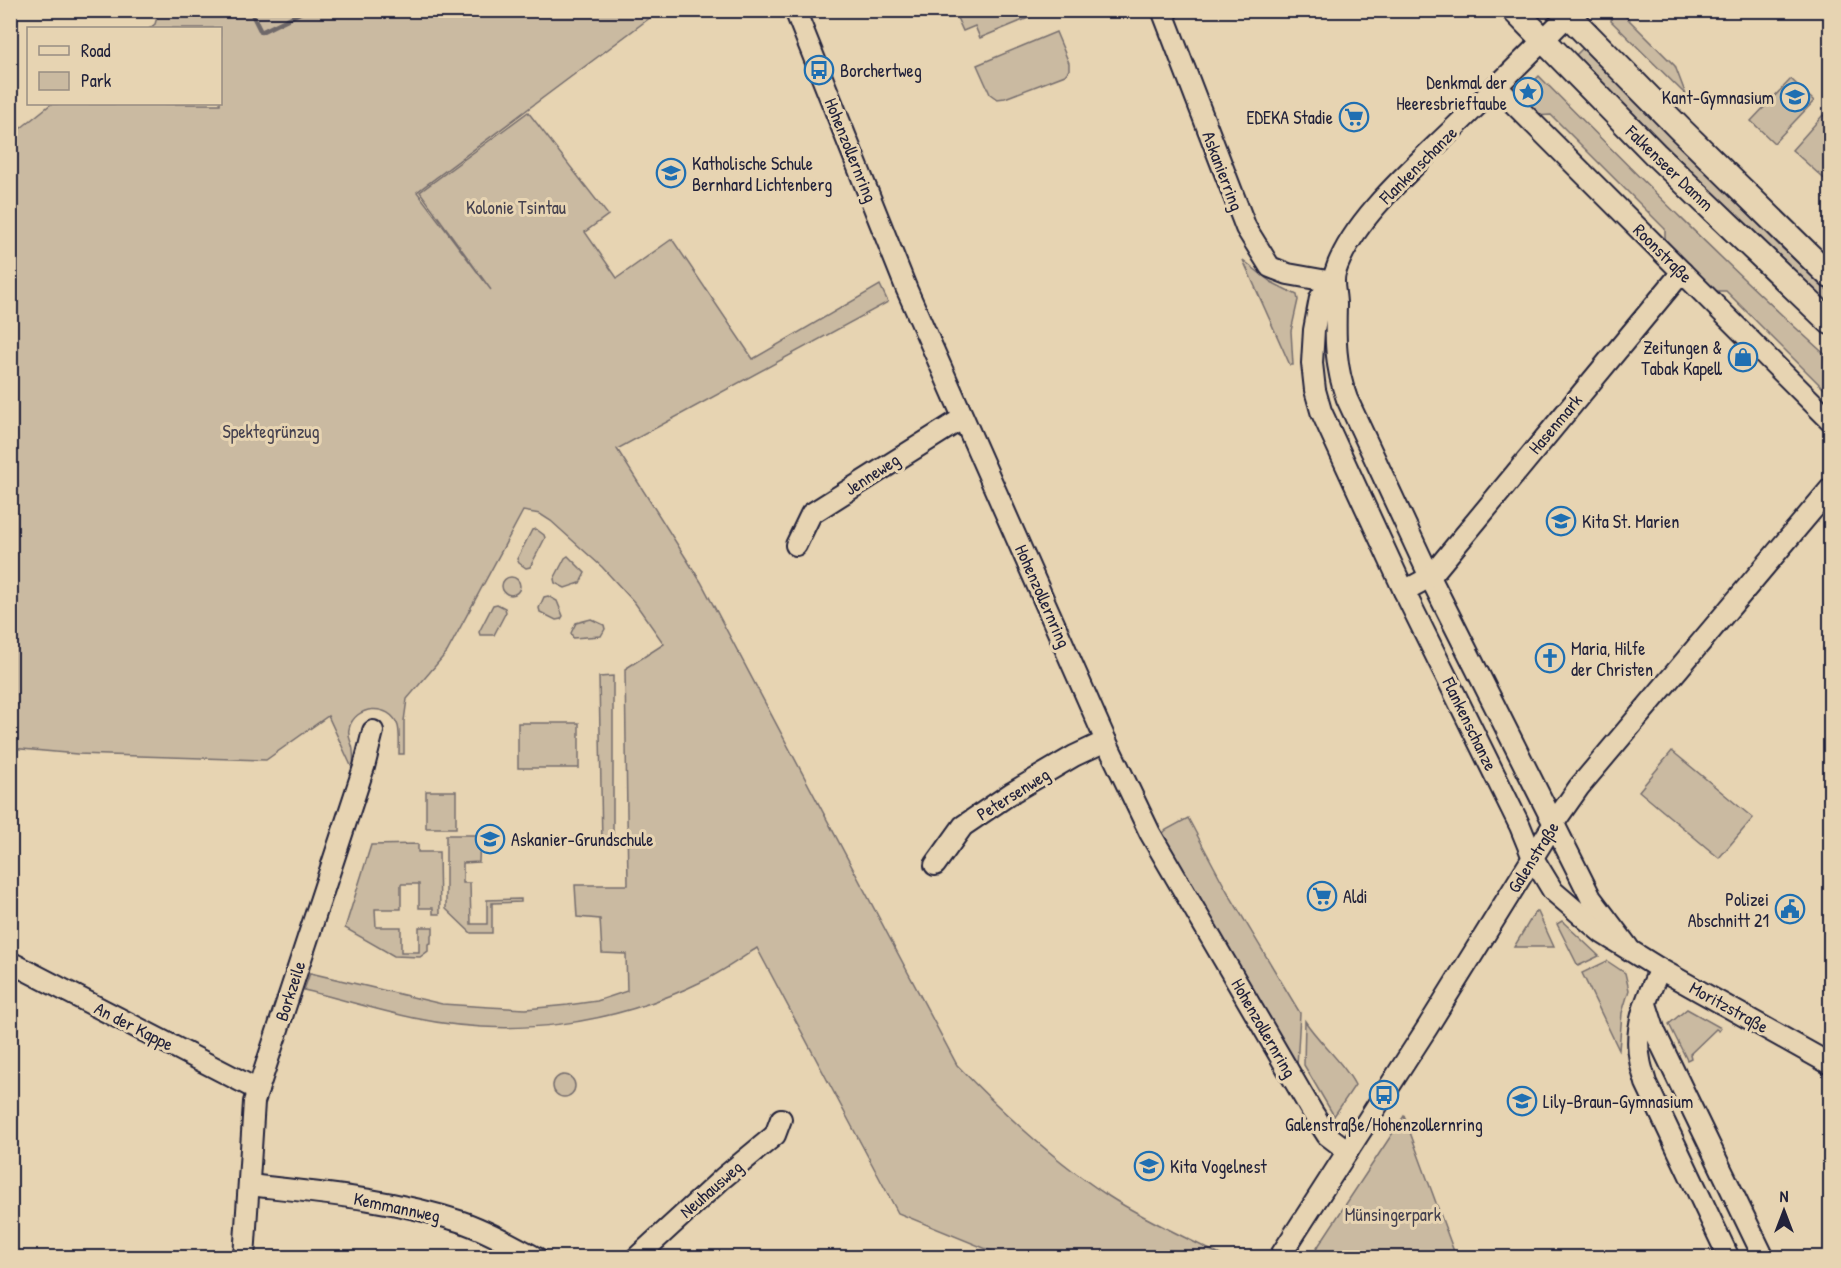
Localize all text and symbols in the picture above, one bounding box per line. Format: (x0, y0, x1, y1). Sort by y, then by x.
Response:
legend (27, 27, 222, 105)
text: Road (81, 38, 111, 63)
bus stop icon: Borchertweg (803, 54, 835, 86)
place label: Borchertweg (840, 58, 922, 83)
text: Park (81, 68, 112, 93)
place label: Denkmal der Heeresbrieftaube (1396, 70, 1507, 116)
place icon: Denkmal der Heeresbrieftaube (1512, 76, 1544, 108)
school or university icon: Kant-Gymnasium (1779, 81, 1811, 113)
place label: Kant-Gymnasium (1662, 85, 1774, 110)
street label: Hohenzollernring (819, 94, 883, 206)
supermarket icon: EDEKA Stadie (1338, 101, 1370, 133)
place label: EDEKA Stadie (1246, 105, 1333, 130)
street label: Falkenseer Damm (1620, 119, 1720, 217)
street label: Flankenschanze (1373, 120, 1463, 210)
street label: Askanierring (1196, 127, 1250, 215)
place label: Katholische Schule Bernhard Lichtenberg (692, 151, 832, 197)
school or university icon: Katholische Schule Bernhard Lichtenberg (655, 157, 687, 189)
park label: Kolonie Tsintau (466, 195, 566, 220)
street label: Roonstraße (1628, 218, 1698, 288)
place label: Zeitungen & Tabak Kapell (1641, 335, 1722, 381)
shop icon: Zeitungen & Tabak Kapell (1727, 341, 1759, 373)
street label: Hasenmark (1522, 388, 1588, 459)
park label: Spektegrünzug (222, 419, 320, 444)
street label: Jenneweg (840, 447, 904, 501)
school or university icon: Kita St. Marien (1545, 505, 1577, 537)
place label: Kita St. Marien (1582, 509, 1679, 534)
street label: Hohenzollernring (1009, 540, 1077, 652)
place label: Maria, Hilfe der Christen (1571, 636, 1653, 682)
church icon: Maria, Hilfe der Christen (1534, 642, 1566, 674)
street label: Flankenschanze (1436, 672, 1503, 775)
street label: Petersenweg (972, 762, 1054, 826)
street label: Galenstraße (1501, 817, 1565, 897)
school or university icon: Askanier-Grundschule (474, 823, 506, 855)
place label: Askanier-Grundschule (511, 827, 653, 852)
supermarket icon: Aldi (1306, 880, 1338, 912)
place label: Aldi (1343, 884, 1368, 909)
place label: Polizei Abschnitt 21 (1688, 887, 1769, 933)
public building icon: Polizei Abschnitt 21 (1774, 893, 1806, 925)
street label: Borkzeile (269, 958, 311, 1024)
street label: Hohenzollernring (1226, 974, 1302, 1082)
street label: Moritzstraße (1685, 975, 1773, 1039)
street label: An der Kappe (90, 995, 178, 1057)
bus stop icon: Galenstraße/Hohenzollernring (1368, 1079, 1400, 1111)
school or university icon: Lily-Braun-Gymnasium (1506, 1085, 1538, 1117)
place label: Lily-Braun-Gymnasium (1543, 1089, 1693, 1114)
place label: Galenstraße/Hohenzollernring (1285, 1112, 1483, 1137)
school or university icon: Kita Vogelnest (1133, 1150, 1165, 1182)
place label: Kita Vogelnest (1170, 1154, 1267, 1179)
street label: Neuhausweg (674, 1155, 748, 1223)
north arrow (1754, 1181, 1814, 1241)
text: N (1780, 1185, 1789, 1207)
street label: Kemmannweg (351, 1186, 443, 1228)
park label: Münsingerpark (1345, 1202, 1442, 1227)

